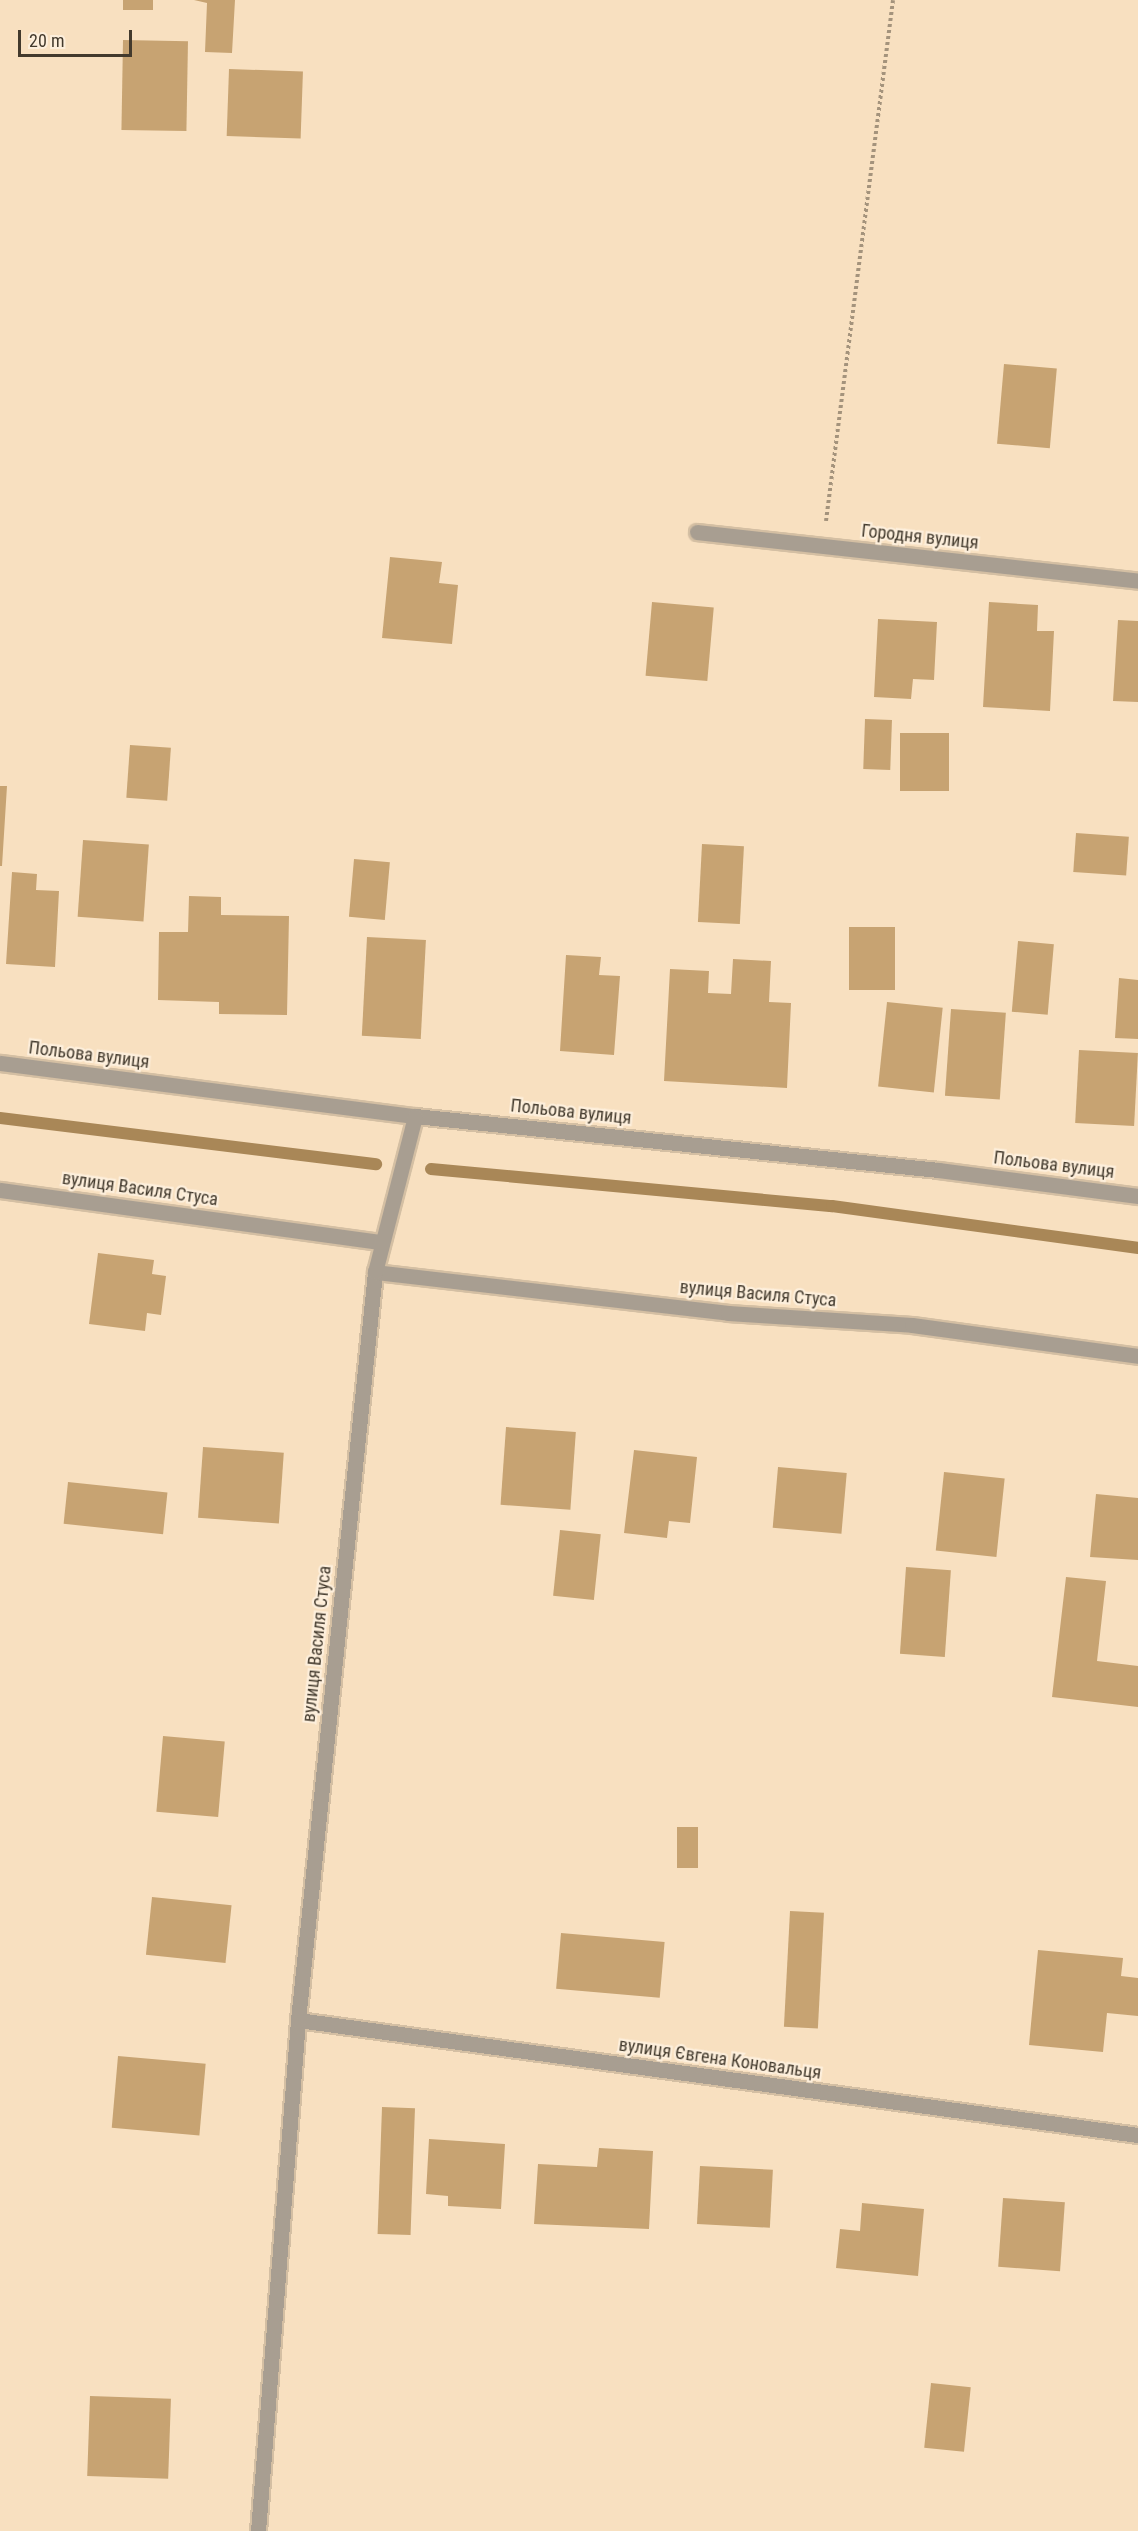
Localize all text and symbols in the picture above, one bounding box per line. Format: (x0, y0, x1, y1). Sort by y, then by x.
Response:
scale bar (21, 18, 135, 56)
text: 20 m (29, 30, 64, 51)
street label: Городня вулиця (860, 520, 980, 554)
street label: Польова вулиця (27, 1037, 151, 1073)
street label: Польова вулиця (510, 1095, 632, 1129)
street label: Польова вулиця (992, 1147, 1116, 1183)
street label: вулиця Василя Стуса (61, 1167, 219, 1211)
street label: вулиця Василя Стуса (679, 1276, 837, 1312)
street label: вулиця Василя Стуса (298, 1565, 336, 1723)
street label: вулиця Євгена Коновальця (617, 2034, 823, 2084)

